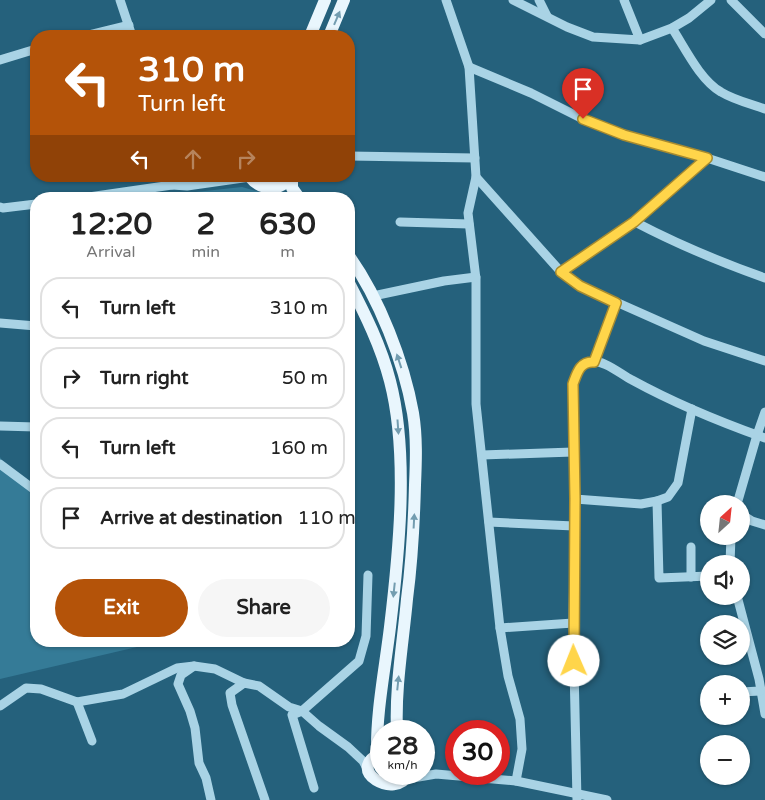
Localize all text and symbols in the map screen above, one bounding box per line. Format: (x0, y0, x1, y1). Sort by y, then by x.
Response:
one-way arrow (333, 11, 341, 25)
text: 310 m (138, 49, 245, 91)
icon: left (55, 50, 120, 115)
pin (562, 68, 604, 119)
icon: arrive (569, 75, 597, 103)
text: Turn left (138, 91, 226, 117)
icon: left (126, 145, 154, 173)
icon: ahead (179, 145, 207, 173)
icon: right (232, 145, 260, 173)
text: 12:20 (69, 206, 152, 243)
text: 2 (196, 206, 215, 243)
text: 630 (259, 206, 316, 243)
text: Arrival (86, 242, 136, 262)
text: min (192, 242, 220, 262)
text: m (280, 242, 295, 262)
icon: left (57, 294, 85, 322)
text: Turn left (100, 297, 176, 319)
text: 310 m (270, 297, 328, 319)
one-way arrow (394, 353, 402, 368)
icon: right (57, 364, 85, 392)
text: Turn right (100, 367, 188, 389)
text: 50 m (282, 367, 328, 389)
one-way arrow (394, 420, 402, 436)
icon: left (57, 434, 85, 462)
text: Turn left (100, 437, 176, 459)
text: 160 m (270, 437, 328, 459)
north arrow (700, 495, 750, 545)
map controls (700, 495, 750, 785)
icon: arrive (57, 504, 85, 532)
text: Arrive at destination (100, 507, 283, 529)
text: 110 m (298, 507, 356, 529)
one-way arrow (410, 513, 418, 529)
button: sound (700, 555, 750, 605)
button: Exit (55, 579, 188, 637)
button: Share (198, 579, 330, 637)
one-way arrow (390, 582, 398, 598)
button: layers (700, 615, 750, 665)
position arrow (547, 634, 599, 686)
one-way arrow (394, 674, 402, 690)
button: + (700, 675, 750, 725)
speed limit sign: 30 (445, 720, 510, 785)
text: 28 (387, 731, 418, 761)
button: − (700, 735, 750, 785)
text: km/h (387, 758, 418, 772)

